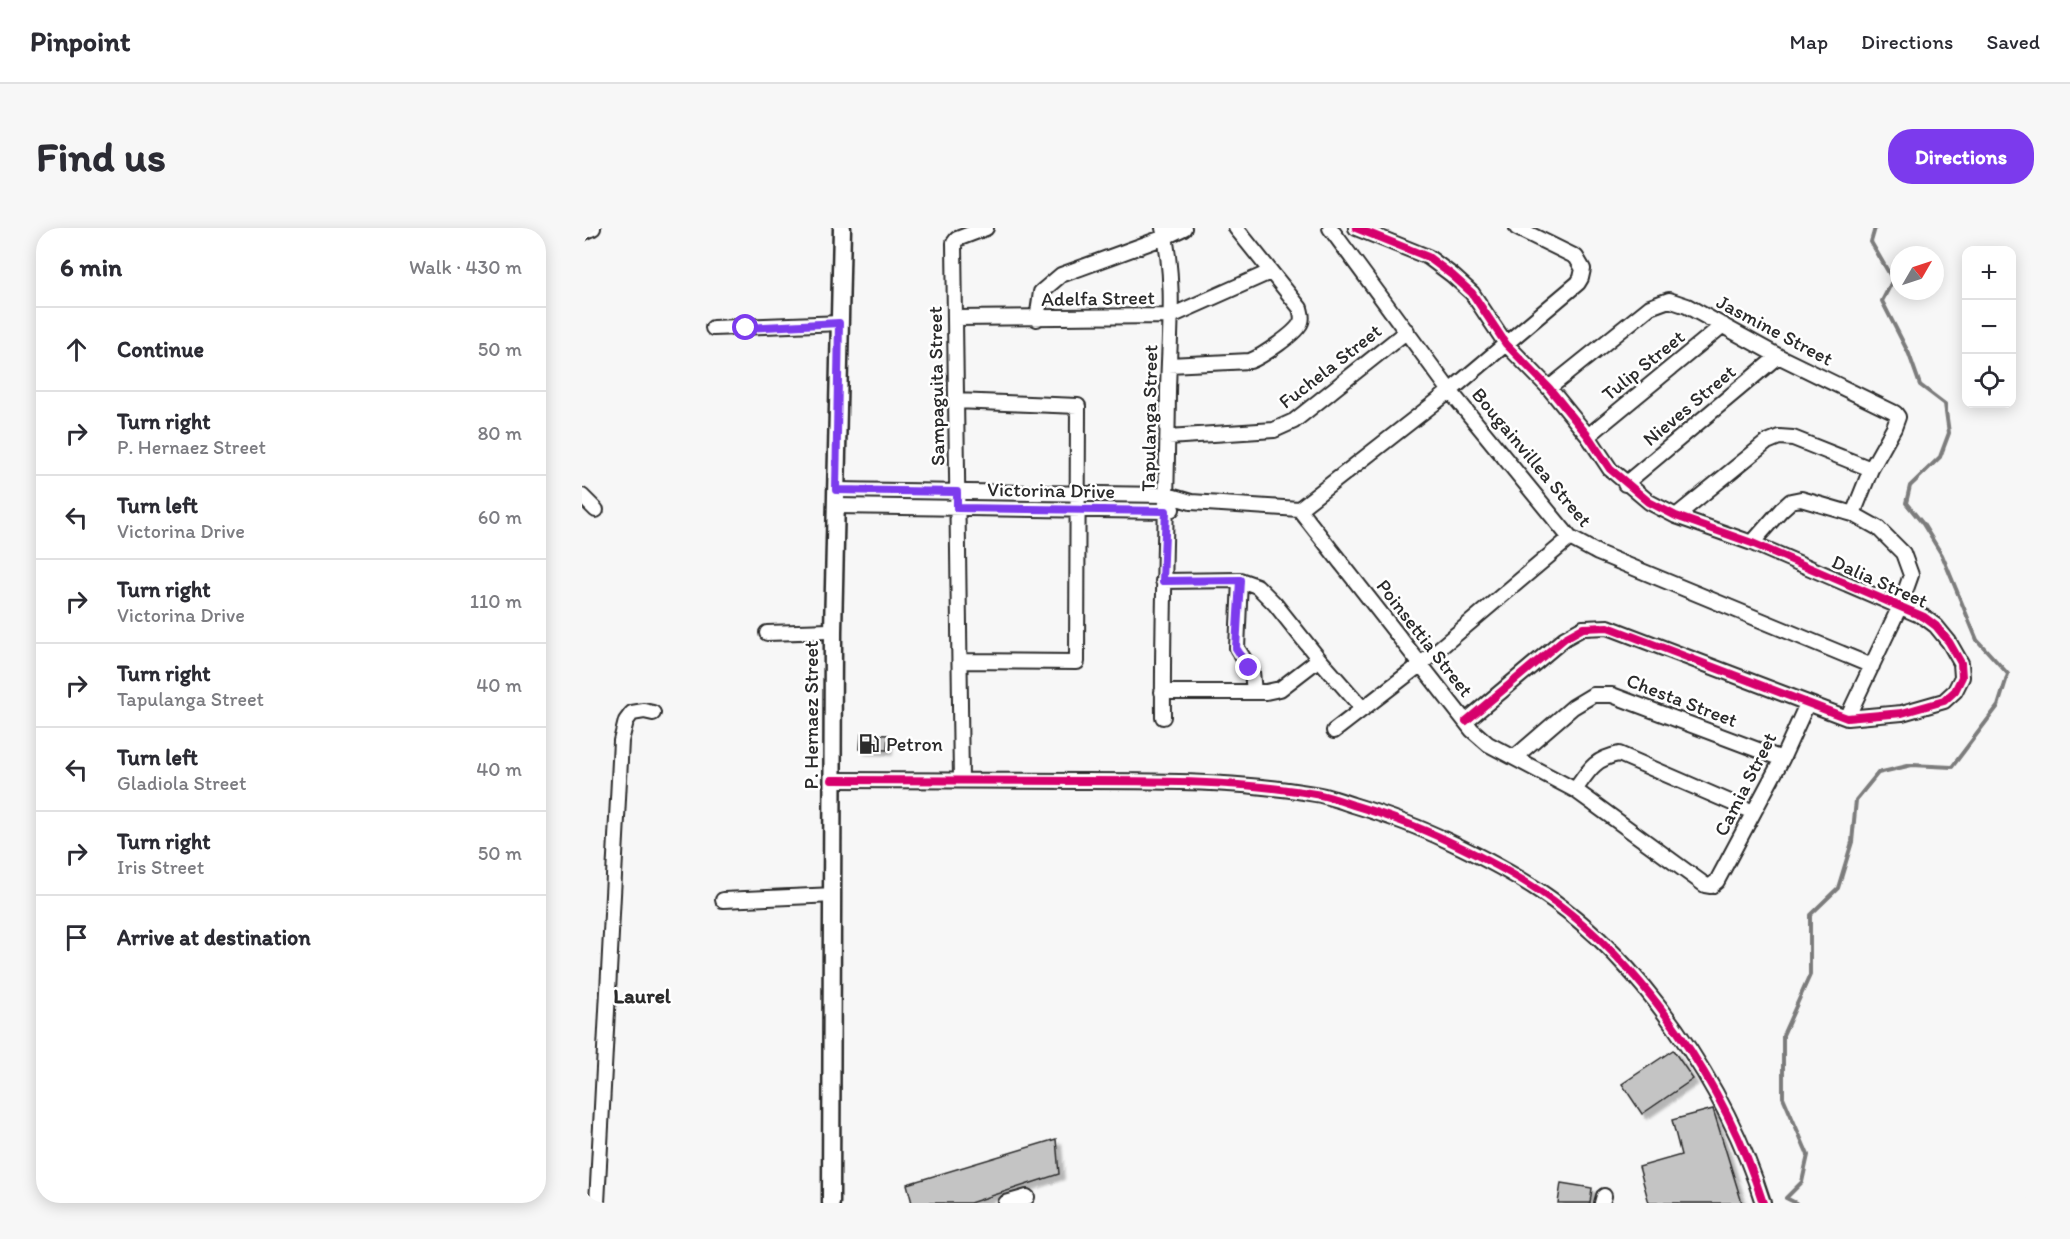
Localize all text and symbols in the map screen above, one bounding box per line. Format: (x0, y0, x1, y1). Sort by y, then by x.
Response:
text: Pinpoint (30, 24, 131, 58)
text: Map (1790, 29, 1828, 54)
text: Directions (1861, 29, 1953, 54)
text: Saved (1986, 29, 2040, 54)
button: Directions (1888, 129, 2034, 184)
text: Find us (36, 131, 166, 182)
north arrow (1890, 246, 1944, 300)
map controls (1962, 246, 2016, 408)
button: + (1962, 246, 2016, 300)
text: 6 min (60, 251, 122, 283)
text: Walk · 430 m (409, 255, 522, 279)
street label: Adelfa Street (1041, 285, 1155, 311)
street label: Jasmine Street (1713, 289, 1837, 371)
button: − (1962, 300, 2016, 354)
street label: Sampaguita Street (923, 306, 949, 466)
route start (732, 314, 758, 340)
street label: Fuchela Street (1274, 318, 1386, 414)
street label: Tulip Street (1597, 324, 1690, 406)
icon: ahead (60, 333, 93, 366)
text: Continue (117, 336, 204, 363)
text: 50 m (478, 337, 522, 361)
street label: Tapulanga Street (1136, 344, 1162, 492)
button: locate (1962, 354, 2016, 408)
street label: Nieves Street (1638, 359, 1741, 451)
street label: Bougainvillea Street (1467, 383, 1597, 532)
text: Turn right (117, 408, 211, 435)
icon: right (60, 417, 93, 450)
text: 80 m (477, 421, 522, 445)
text: P. Hernaez Street (117, 435, 266, 459)
street label: Victorina Drive (987, 477, 1115, 503)
text: Turn left (117, 492, 198, 519)
icon: left (60, 501, 93, 534)
text: 60 m (478, 505, 522, 529)
text: Victorina Drive (117, 519, 245, 543)
street label: Dalia Street (1828, 549, 1932, 613)
street label: Poinsettia Street (1372, 574, 1478, 702)
text: Turn right (117, 576, 211, 603)
icon: right (60, 585, 93, 618)
text: 110 m (470, 589, 522, 613)
text: Victorina Drive (117, 603, 245, 627)
street label: P. Hernaez Street (799, 641, 823, 789)
route end (1235, 654, 1261, 680)
text: Turn right (117, 660, 211, 687)
street label: Chesta Street (1623, 668, 1741, 732)
icon: right (60, 669, 93, 702)
text: 40 m (476, 673, 522, 697)
text: Tapulanga Street (117, 687, 264, 711)
street label: Camia Street (1709, 728, 1781, 840)
fuel station icon: Petron (857, 732, 881, 756)
place label: Petron (886, 732, 943, 756)
text: Turn left (117, 744, 198, 771)
icon: left (60, 753, 93, 786)
text: 40 m (476, 757, 522, 781)
text: Gladiola Street (117, 771, 246, 795)
text: Turn right (117, 828, 211, 855)
icon: right (60, 837, 93, 870)
text: 50 m (478, 841, 522, 865)
text: Iris Street (117, 855, 204, 879)
icon: arrive (60, 921, 93, 954)
text: Arrive at destination (117, 924, 311, 951)
district label: Laurel (613, 983, 672, 1008)

